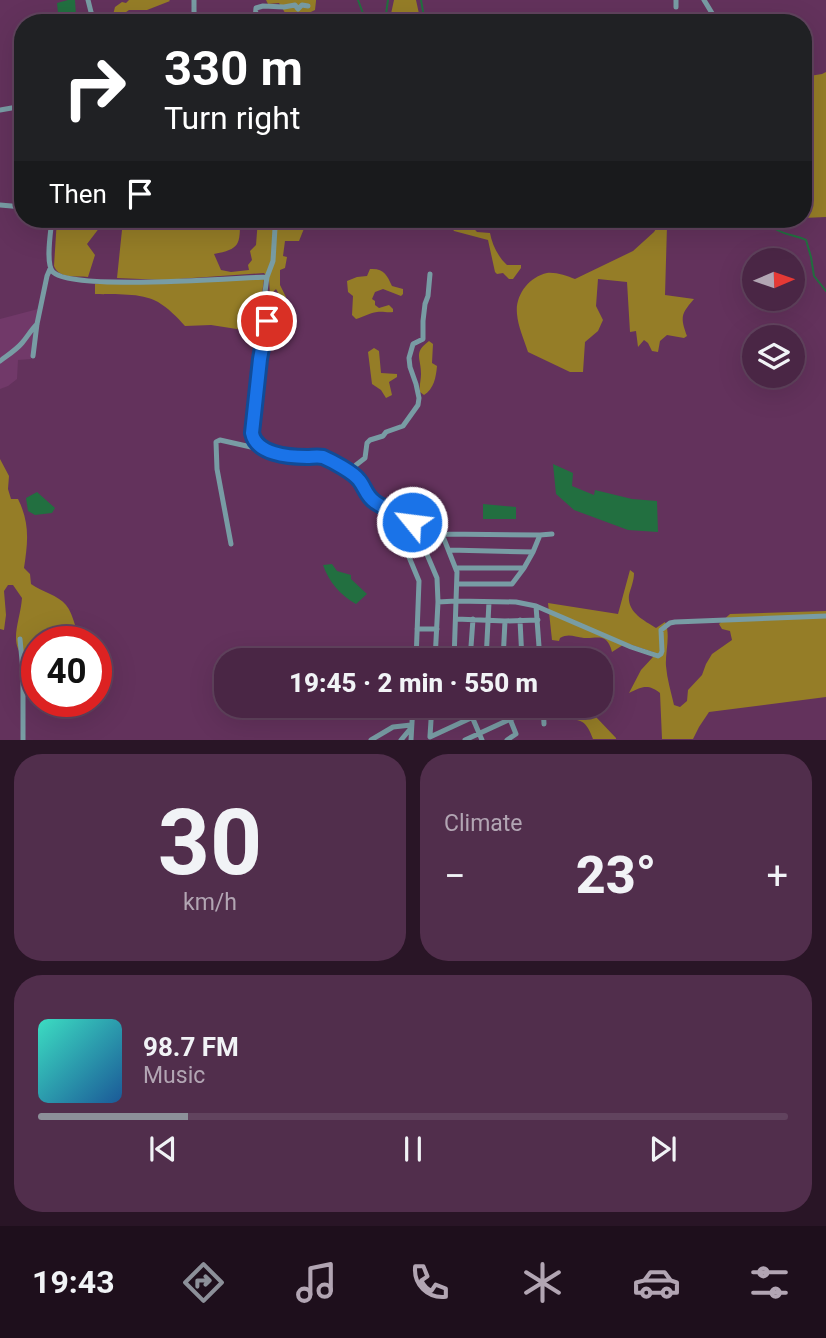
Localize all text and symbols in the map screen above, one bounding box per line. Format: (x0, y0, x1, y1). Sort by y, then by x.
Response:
text: 330 m (164, 40, 303, 97)
icon: right (49, 42, 140, 133)
text: Turn right (164, 99, 300, 137)
icon: arrive (121, 175, 159, 213)
text: Then (49, 179, 107, 209)
north arrow (742, 248, 805, 312)
map controls (742, 248, 805, 388)
pin (237, 291, 297, 351)
icon: arrive (248, 302, 286, 340)
button: layers (742, 325, 805, 388)
position arrow (375, 485, 449, 559)
speed limit sign: 40 (21, 626, 112, 717)
text: 19:45 · 2 min · 550 m (289, 668, 538, 698)
text: 30 (158, 790, 262, 896)
text: Climate (444, 810, 523, 837)
text: 23° (576, 845, 656, 906)
text: − (444, 854, 466, 898)
text: + (766, 854, 788, 898)
text: km/h (183, 889, 237, 916)
text: 98.7 FM (143, 1032, 239, 1062)
text: Music (143, 1062, 205, 1089)
icon: previous (144, 1130, 182, 1168)
icon: pause (394, 1130, 432, 1168)
icon: next (644, 1130, 682, 1168)
icon: directions (179, 1258, 228, 1307)
icon: music (292, 1258, 341, 1307)
icon: phone (405, 1258, 454, 1307)
icon: climate (518, 1258, 567, 1307)
icon: car (632, 1258, 681, 1307)
icon: filters (745, 1258, 794, 1307)
text: 19:43 (32, 1263, 115, 1301)

